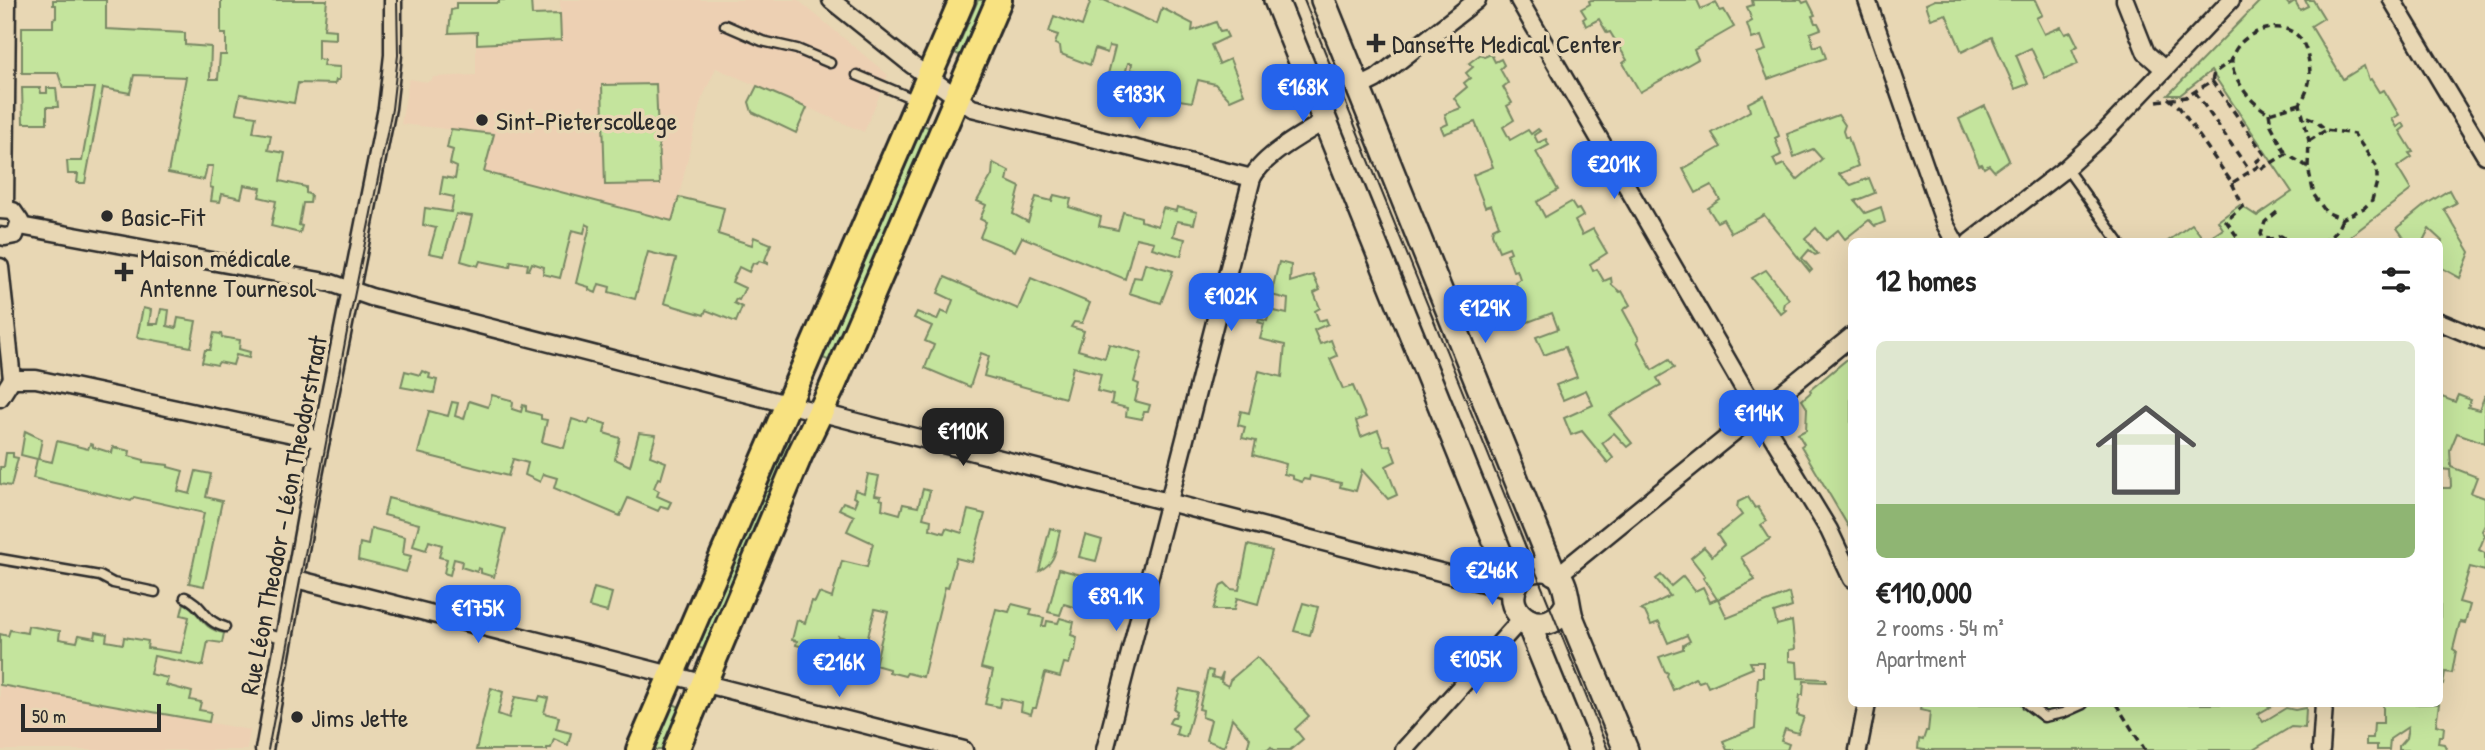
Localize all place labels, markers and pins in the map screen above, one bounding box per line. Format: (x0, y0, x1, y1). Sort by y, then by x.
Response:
place label: Dansette Medical Center (1392, 26, 1621, 61)
marker: Dansette Medical Center (1366, 33, 1386, 53)
pin: €168K (1254, 64, 1352, 124)
pin: €183K (1090, 72, 1188, 131)
place label: Sint-Pieterscollege (496, 103, 677, 138)
marker: Sint-Pieterscollege (474, 112, 490, 128)
pin: €201K (1565, 142, 1663, 201)
place label: Basic-Fit (121, 199, 206, 234)
marker: Basic-Fit (99, 208, 115, 224)
place label: Maison médicale Antenne Tournesol (140, 240, 316, 305)
marker: Maison médicale Antenne Tournesol (114, 262, 134, 282)
pin: €102K (1182, 274, 1280, 333)
pin: €129K (1436, 286, 1534, 345)
pin: €114K (1710, 391, 1808, 450)
pin: €110K (914, 408, 1012, 468)
pin: €246K (1443, 548, 1541, 607)
pin: €89.1K (1059, 574, 1173, 633)
pin: €175K (429, 586, 527, 645)
pin: €105K (1427, 636, 1525, 696)
pin: €216K (790, 640, 888, 699)
place label: Jims Jette (311, 700, 408, 735)
marker: Jims Jette (289, 709, 305, 725)

